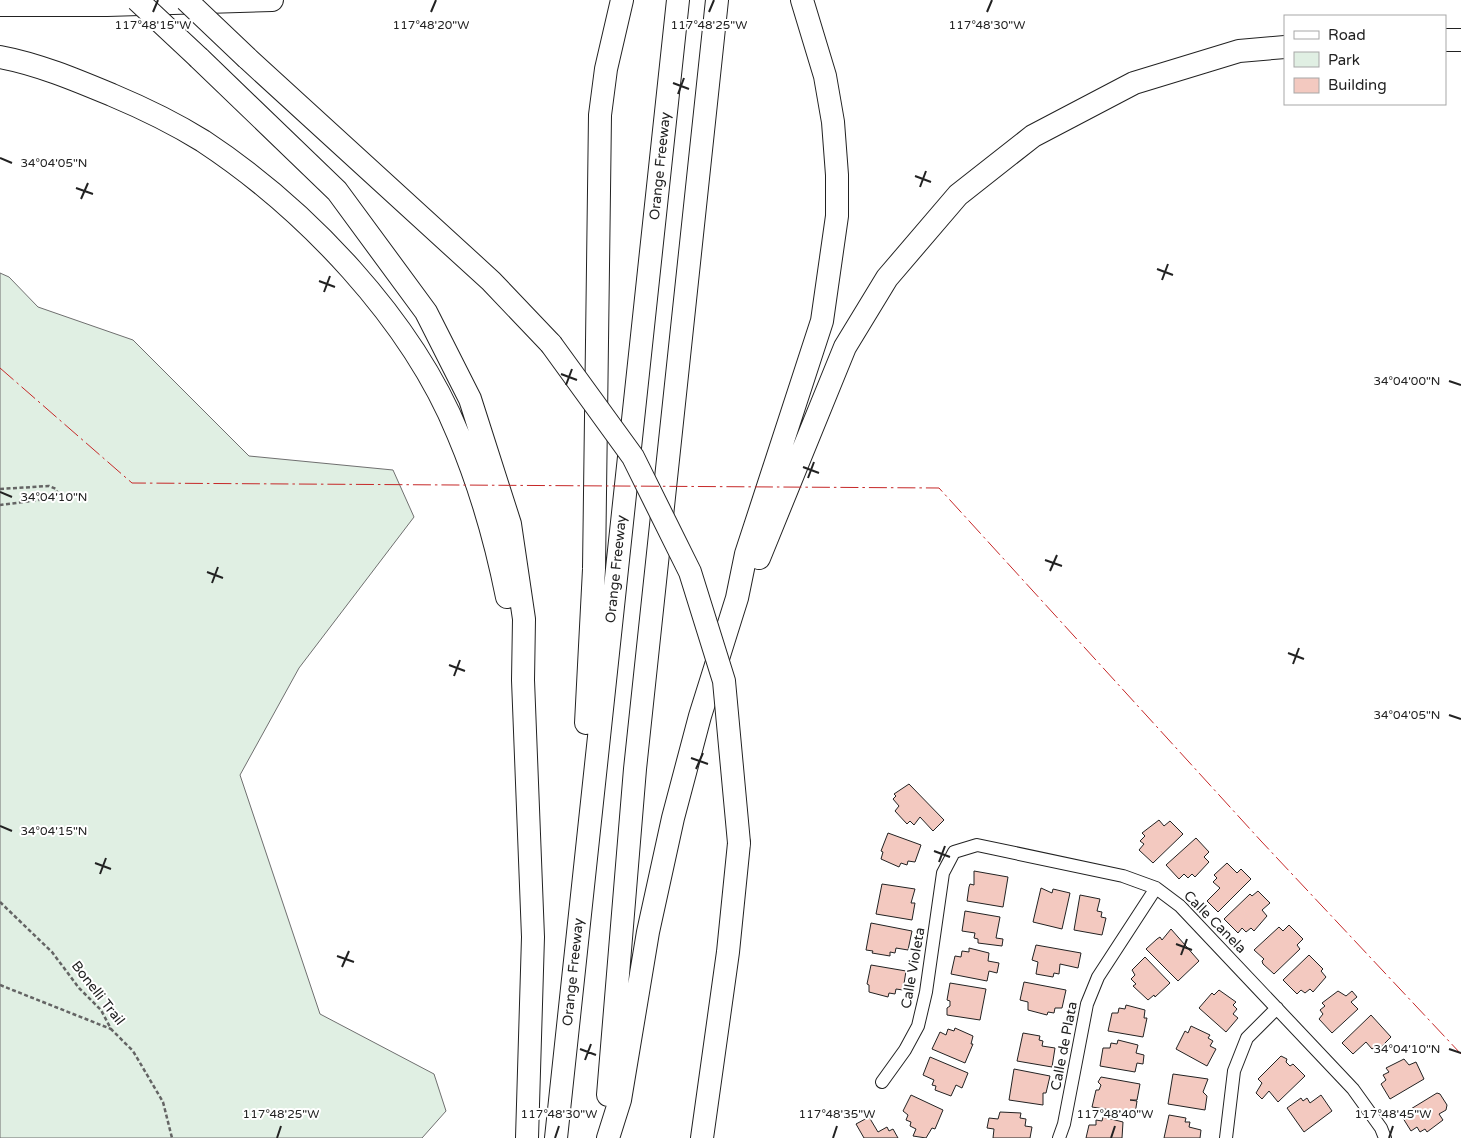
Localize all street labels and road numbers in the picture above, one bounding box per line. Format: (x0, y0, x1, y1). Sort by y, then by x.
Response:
street label: Orange Freeway (646, 111, 674, 221)
street label: Orange Freeway (602, 514, 630, 624)
street label: Calle Canela (1180, 887, 1250, 957)
street label: Orange Freeway (559, 917, 587, 1027)
street label: Calle Violeta (897, 926, 929, 1010)
street label: Bonelli Trail (68, 958, 128, 1028)
street label: Calle de Plata (1047, 1000, 1081, 1092)

